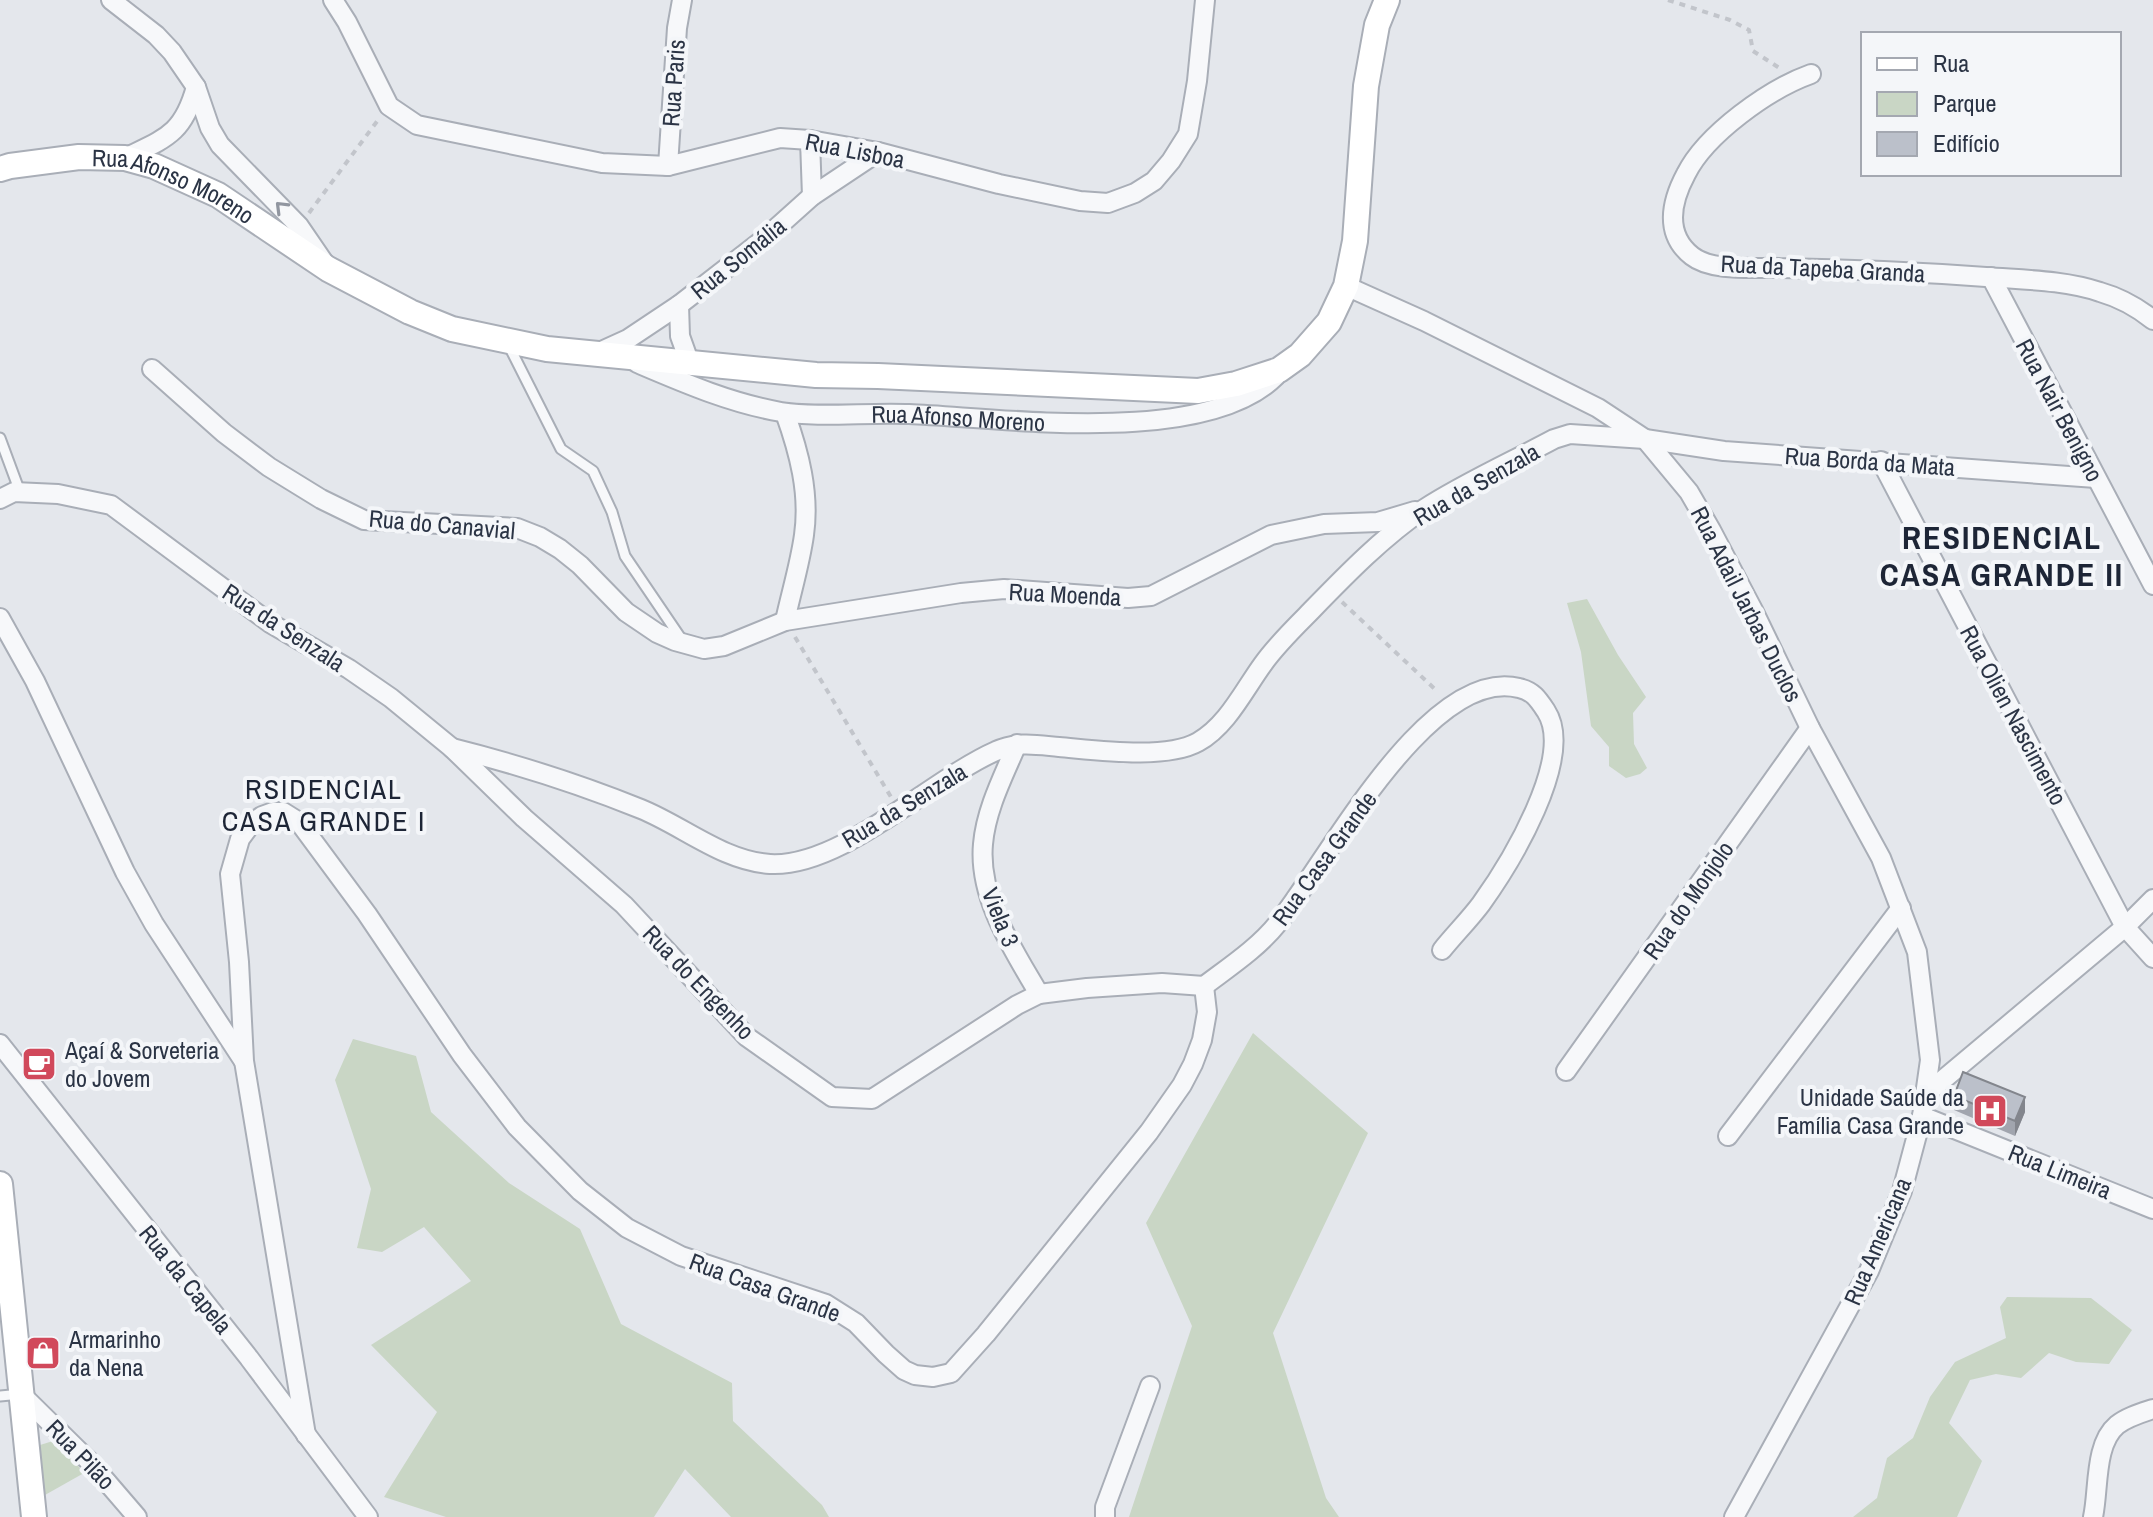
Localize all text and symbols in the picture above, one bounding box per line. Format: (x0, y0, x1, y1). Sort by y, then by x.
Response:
legend (1861, 32, 2121, 176)
street label: Rua Paris (654, 38, 692, 128)
text: Rua (1933, 47, 1969, 79)
text: Parque (1933, 87, 1996, 119)
street label: Rua Lisboa (803, 125, 908, 175)
text: Edifício (1933, 127, 2000, 159)
street label: Rua Afonso Moreno (92, 141, 261, 231)
one-way arrow (276, 202, 290, 217)
street label: Rua Somália (684, 210, 792, 306)
street label: Rua da Tapeba Granda (1720, 247, 1926, 289)
street label: Rua Nair Benigno (2009, 333, 2111, 487)
street label: Rua Afonso Moreno (871, 398, 1046, 438)
street label: Rua da Senzala (1407, 435, 1545, 533)
street label: Rua Borda da Mata (1784, 439, 1956, 483)
street label: Rua Adail Jarbas Duclos (1684, 501, 1810, 707)
street label: Rua do Canavial (368, 502, 516, 546)
district label: RESIDENCIAL CASA GRANDE II (1880, 516, 2124, 596)
street label: Rua da Senzala (217, 575, 351, 679)
street label: Rua Moenda (1008, 575, 1122, 613)
street label: Rua Olien Nascimento (1953, 620, 2075, 810)
street label: Rua da Senzala (836, 755, 972, 855)
district label: RSIDENCIAL CASA GRANDE I (222, 770, 426, 840)
street label: Rua Casa Grande (1264, 784, 1384, 932)
street label: Rua do Monjolo (1635, 834, 1741, 966)
street label: Viela 3 (975, 883, 1027, 951)
street label: Rua do Engenho (636, 918, 762, 1046)
place label: Açaí & Sorveteria do Jovem (64, 1034, 219, 1094)
cafe icon: Açaí & Sorveteria do Jovem (20, 1045, 58, 1083)
place label: Unidade Saúde da Família Casa Grande (1777, 1081, 1964, 1141)
hospital icon: Unidade Saúde da Família Casa Grande (1971, 1092, 2009, 1130)
street label: Rua Limeira (2004, 1136, 2116, 1206)
street label: Rua Americana (1836, 1172, 1918, 1310)
street label: Rua da Capela (132, 1218, 240, 1340)
street label: Rua Casa Grande (685, 1245, 845, 1329)
place label: Armarinho da Nena (68, 1323, 161, 1383)
shop icon: Armarinho da Nena (24, 1334, 62, 1372)
street label: Rua Pilão (39, 1412, 123, 1496)

